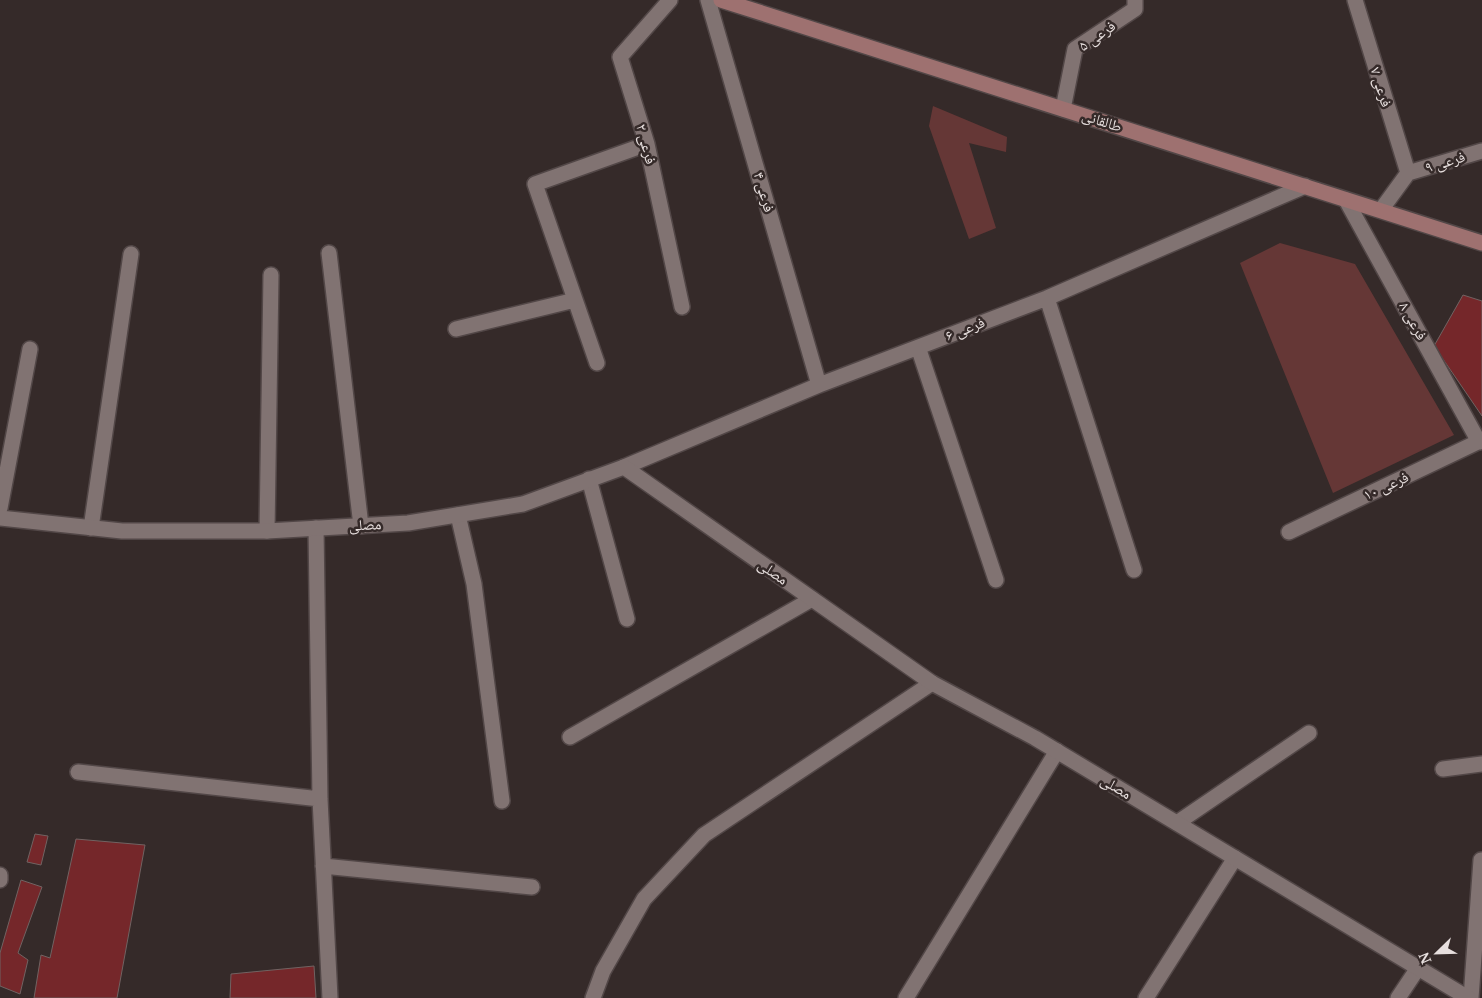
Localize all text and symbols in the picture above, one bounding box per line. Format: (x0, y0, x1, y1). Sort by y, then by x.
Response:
street label: فرعی ۵ (1074, 15, 1119, 56)
street label: فرعی ۷ (1365, 64, 1397, 109)
street label: طالقانی (1079, 104, 1125, 137)
street label: فرعی ۲ (631, 121, 662, 166)
street label: فرعی ۹ (1422, 146, 1467, 178)
street label: فرعی ۴ (749, 169, 780, 214)
street label: فرعی ۸ (1394, 298, 1433, 344)
street label: فرعی ۶ (942, 311, 988, 346)
street label: فرعی ۱۰ (1360, 466, 1412, 505)
street label: مصلی (348, 513, 382, 536)
street label: مصلی (754, 554, 793, 590)
street label: مصلی (1097, 769, 1136, 804)
north arrow (1412, 928, 1462, 978)
text: N (1414, 949, 1435, 967)

